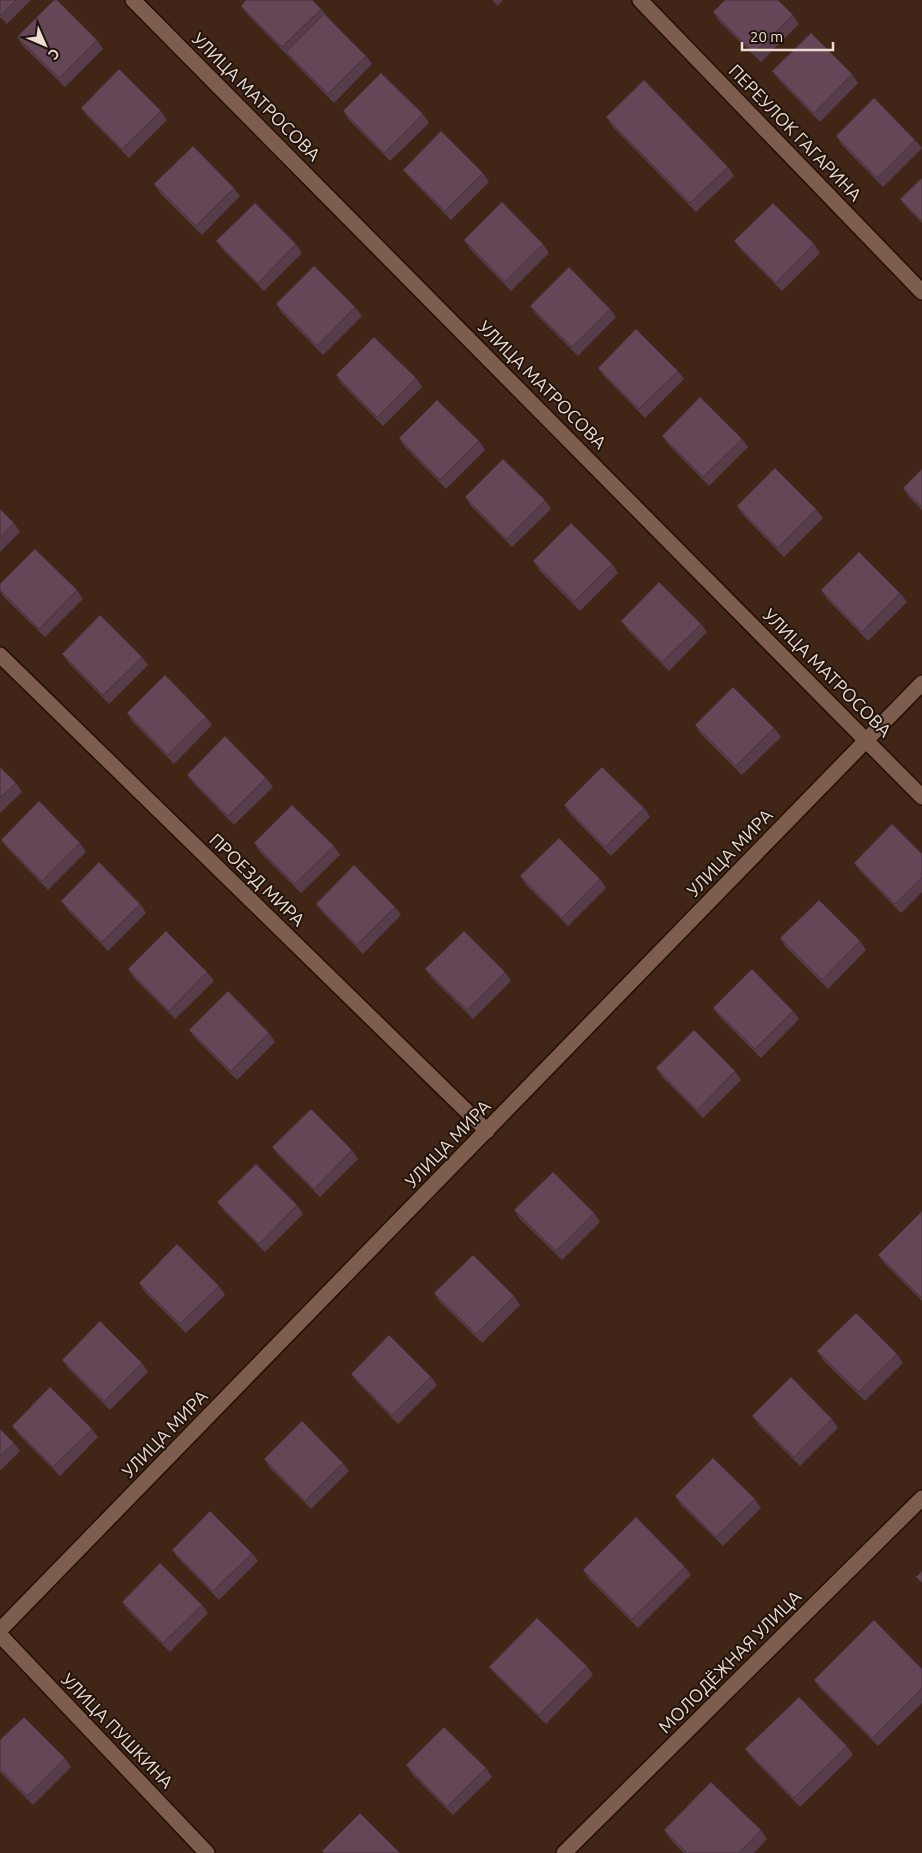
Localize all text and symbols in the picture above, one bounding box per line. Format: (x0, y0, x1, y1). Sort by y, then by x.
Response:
north arrow (20, 20, 70, 70)
scale bar (742, 20, 833, 52)
street label: УЛИЦА МАТРОСОВА (189, 28, 325, 165)
text: 20 m (750, 28, 783, 45)
text: С (45, 45, 63, 63)
street label: ПЕРЕУЛОК ГАГАРИНА (725, 60, 866, 205)
street label: УЛИЦА МАТРОСОВА (475, 316, 611, 453)
street label: УЛИЦА МАТРОСОВА (760, 604, 896, 741)
street label: УЛИЦА МИРА (683, 804, 776, 900)
street label: ПРОЕЗД МИРА (206, 829, 310, 930)
street label: УЛИЦА МИРА (401, 1095, 494, 1191)
street label: УЛИЦА МИРА (118, 1385, 211, 1481)
street label: МОЛОДЁЖНАЯ УЛИЦА (654, 1586, 805, 1737)
street label: УЛИЦА ПУШКИНА (58, 1669, 178, 1792)

